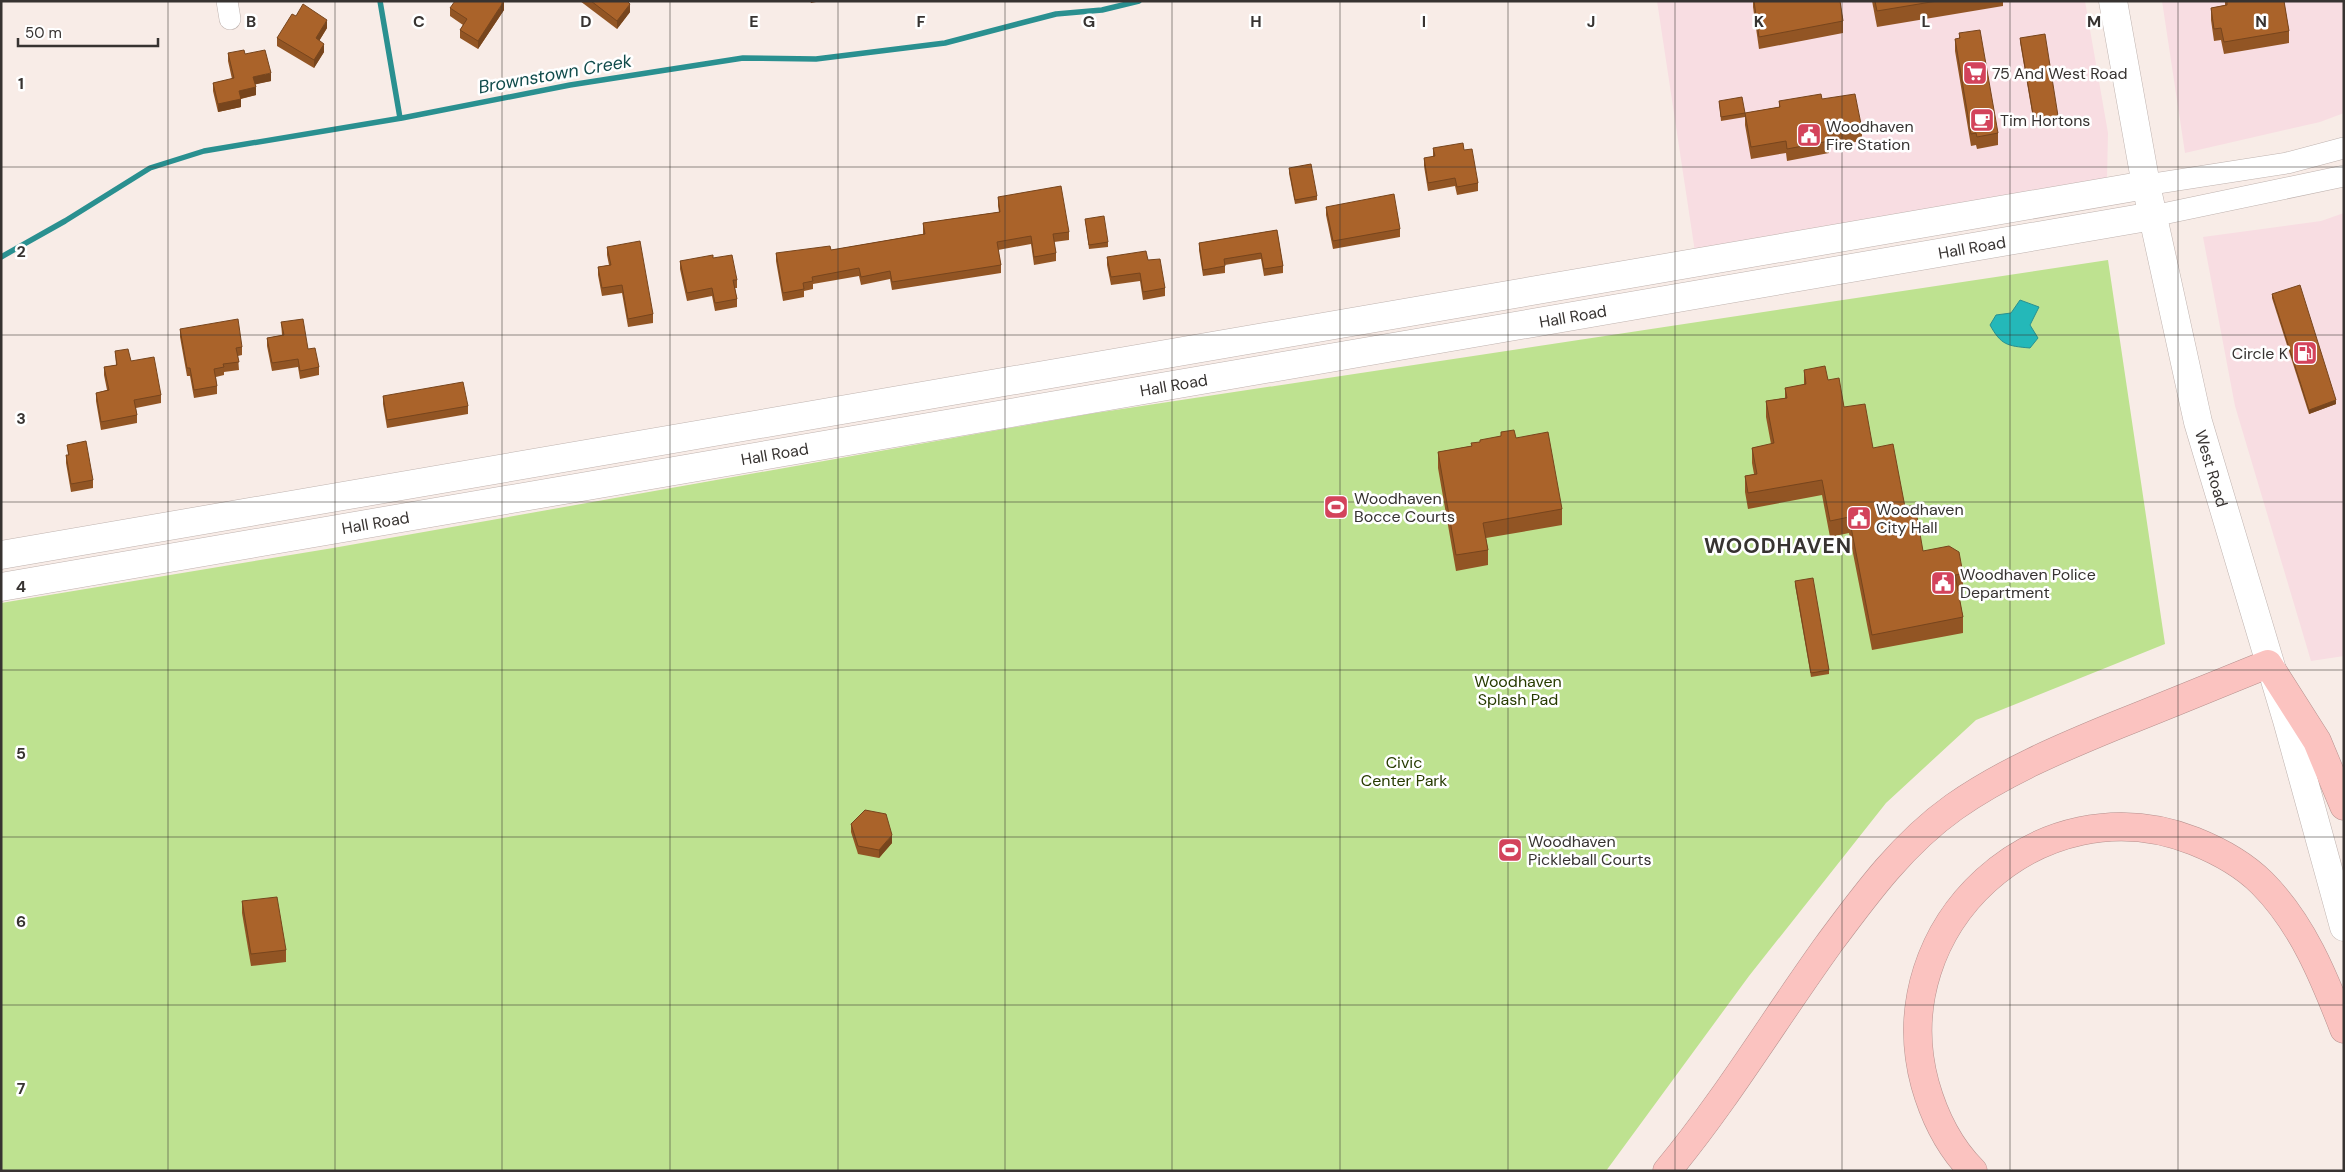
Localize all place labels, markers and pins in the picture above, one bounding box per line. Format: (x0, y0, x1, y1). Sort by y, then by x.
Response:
supermarket icon: 75 And West Road (1962, 60, 1988, 86)
place label: 75 And West Road (1992, 63, 2127, 84)
cafe icon: Tim Hortons (1969, 107, 1995, 133)
place label: Tim Hortons (2000, 110, 2090, 131)
place label: Woodhaven Fire Station (1826, 116, 1914, 155)
public building icon: Woodhaven Fire Station (1796, 122, 1822, 148)
fuel station icon: Circle K (2292, 340, 2318, 366)
place label: Circle K (2232, 343, 2288, 364)
place label: Woodhaven Bocce Courts (1354, 488, 1455, 527)
sports icon: Woodhaven Bocce Courts (1323, 494, 1349, 520)
place label: Woodhaven City Hall (1876, 499, 1964, 538)
public building icon: Woodhaven City Hall (1846, 505, 1872, 531)
place label: Woodhaven Police Department (1960, 564, 2096, 603)
public building icon: Woodhaven Police Department (1930, 570, 1956, 596)
place label: Woodhaven Pickleball Courts (1528, 831, 1651, 870)
sports icon: Woodhaven Pickleball Courts (1497, 837, 1523, 863)

